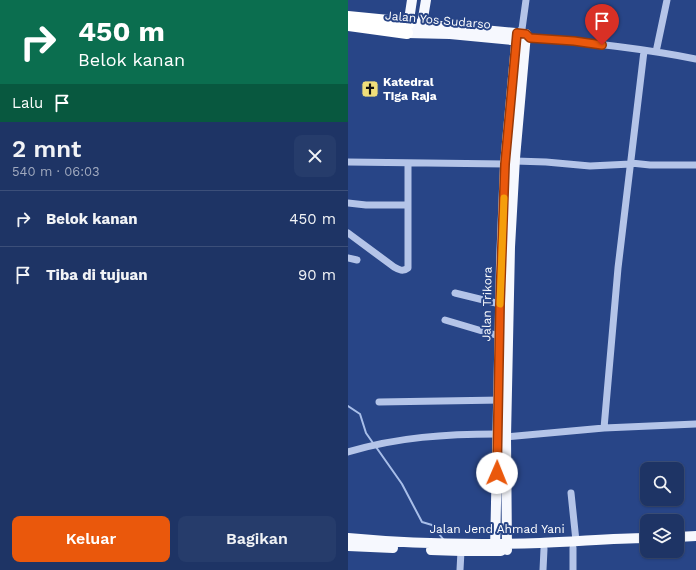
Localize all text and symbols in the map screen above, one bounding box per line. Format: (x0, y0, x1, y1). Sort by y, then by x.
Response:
pin (585, 4, 619, 45)
street label: Jalan Yos Sudarso (385, 8, 491, 32)
icon: arrive (591, 10, 613, 32)
text: 450 m (78, 15, 165, 48)
icon: right (12, 16, 64, 68)
text: Belok kanan (78, 49, 185, 70)
place label: Katedral Tiga Raja (383, 75, 437, 103)
church icon: Katedral Tiga Raja (360, 79, 380, 99)
icon: arrive (51, 92, 73, 114)
text: Lalu (12, 94, 43, 112)
text: 2 mnt (12, 135, 81, 163)
button: close (294, 135, 336, 177)
text: 540 m · 06:03 (12, 164, 99, 179)
icon: right (12, 208, 34, 230)
text: Belok kanan (46, 210, 137, 228)
text: 450 m (289, 210, 336, 228)
icon: arrive (12, 264, 34, 286)
text: Tiba di tujuan (46, 266, 148, 284)
text: 90 m (298, 266, 336, 284)
street label: Jalan Trikora (479, 266, 495, 342)
position arrow (476, 452, 518, 494)
map controls (640, 462, 684, 558)
button: search (640, 462, 684, 506)
button: layers (640, 514, 684, 558)
button: Keluar (12, 516, 170, 562)
button: Bagikan (178, 516, 336, 562)
street label: Jalan Jend Ahmad Yani (429, 522, 565, 536)

